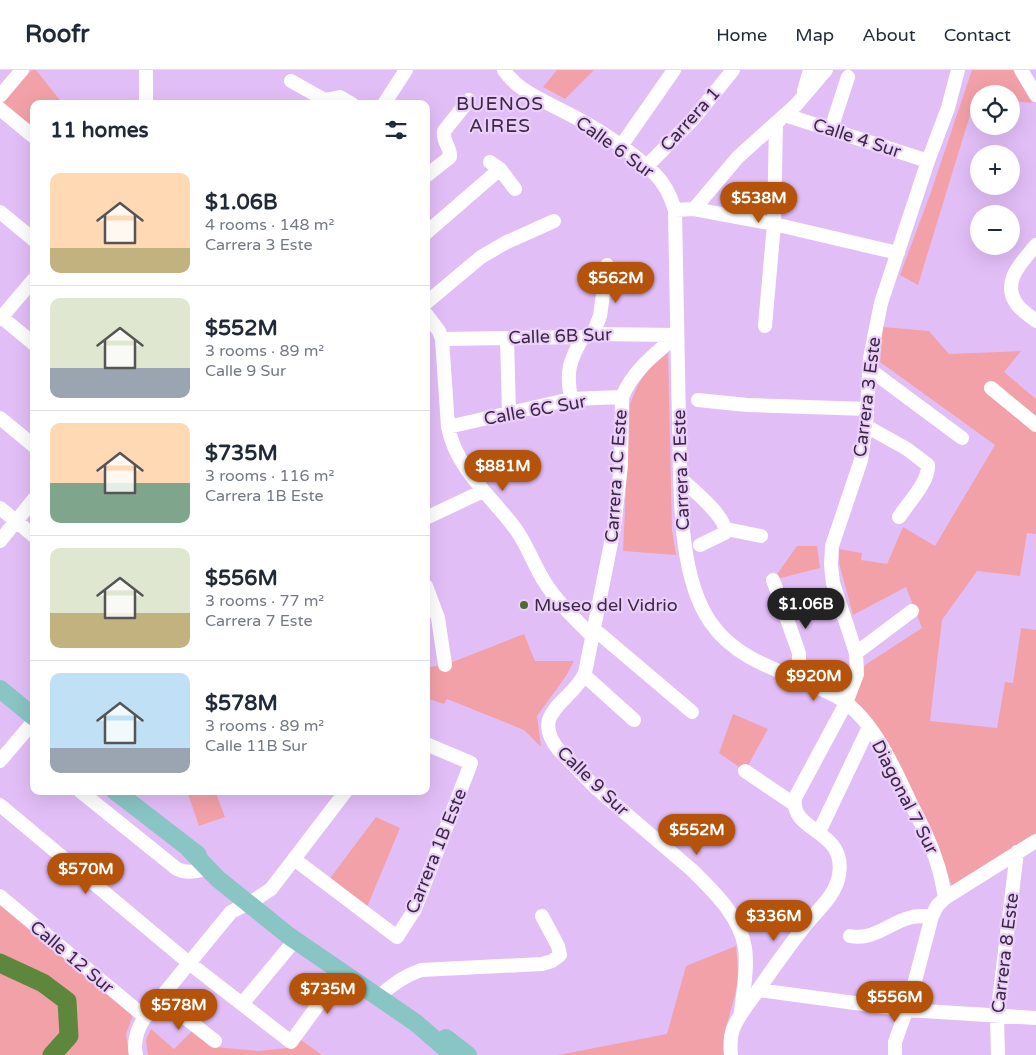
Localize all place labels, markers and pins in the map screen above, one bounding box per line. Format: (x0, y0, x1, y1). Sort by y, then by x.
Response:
pin: $538M (724, 182, 794, 224)
pin: $562M (581, 262, 651, 304)
pin: $881M (468, 450, 538, 492)
pin: $1.06B (765, 588, 847, 630)
place label: Museo del Vidrio (534, 594, 678, 616)
marker: Museo del Vidrio (518, 599, 530, 611)
pin: $920M (779, 660, 849, 702)
pin: $552M (662, 814, 732, 856)
pin: $570M (51, 852, 121, 895)
pin: $336M (739, 900, 809, 942)
pin: $735M (293, 972, 363, 1015)
pin: $556M (860, 980, 930, 1023)
pin: $578M (144, 988, 214, 1031)

